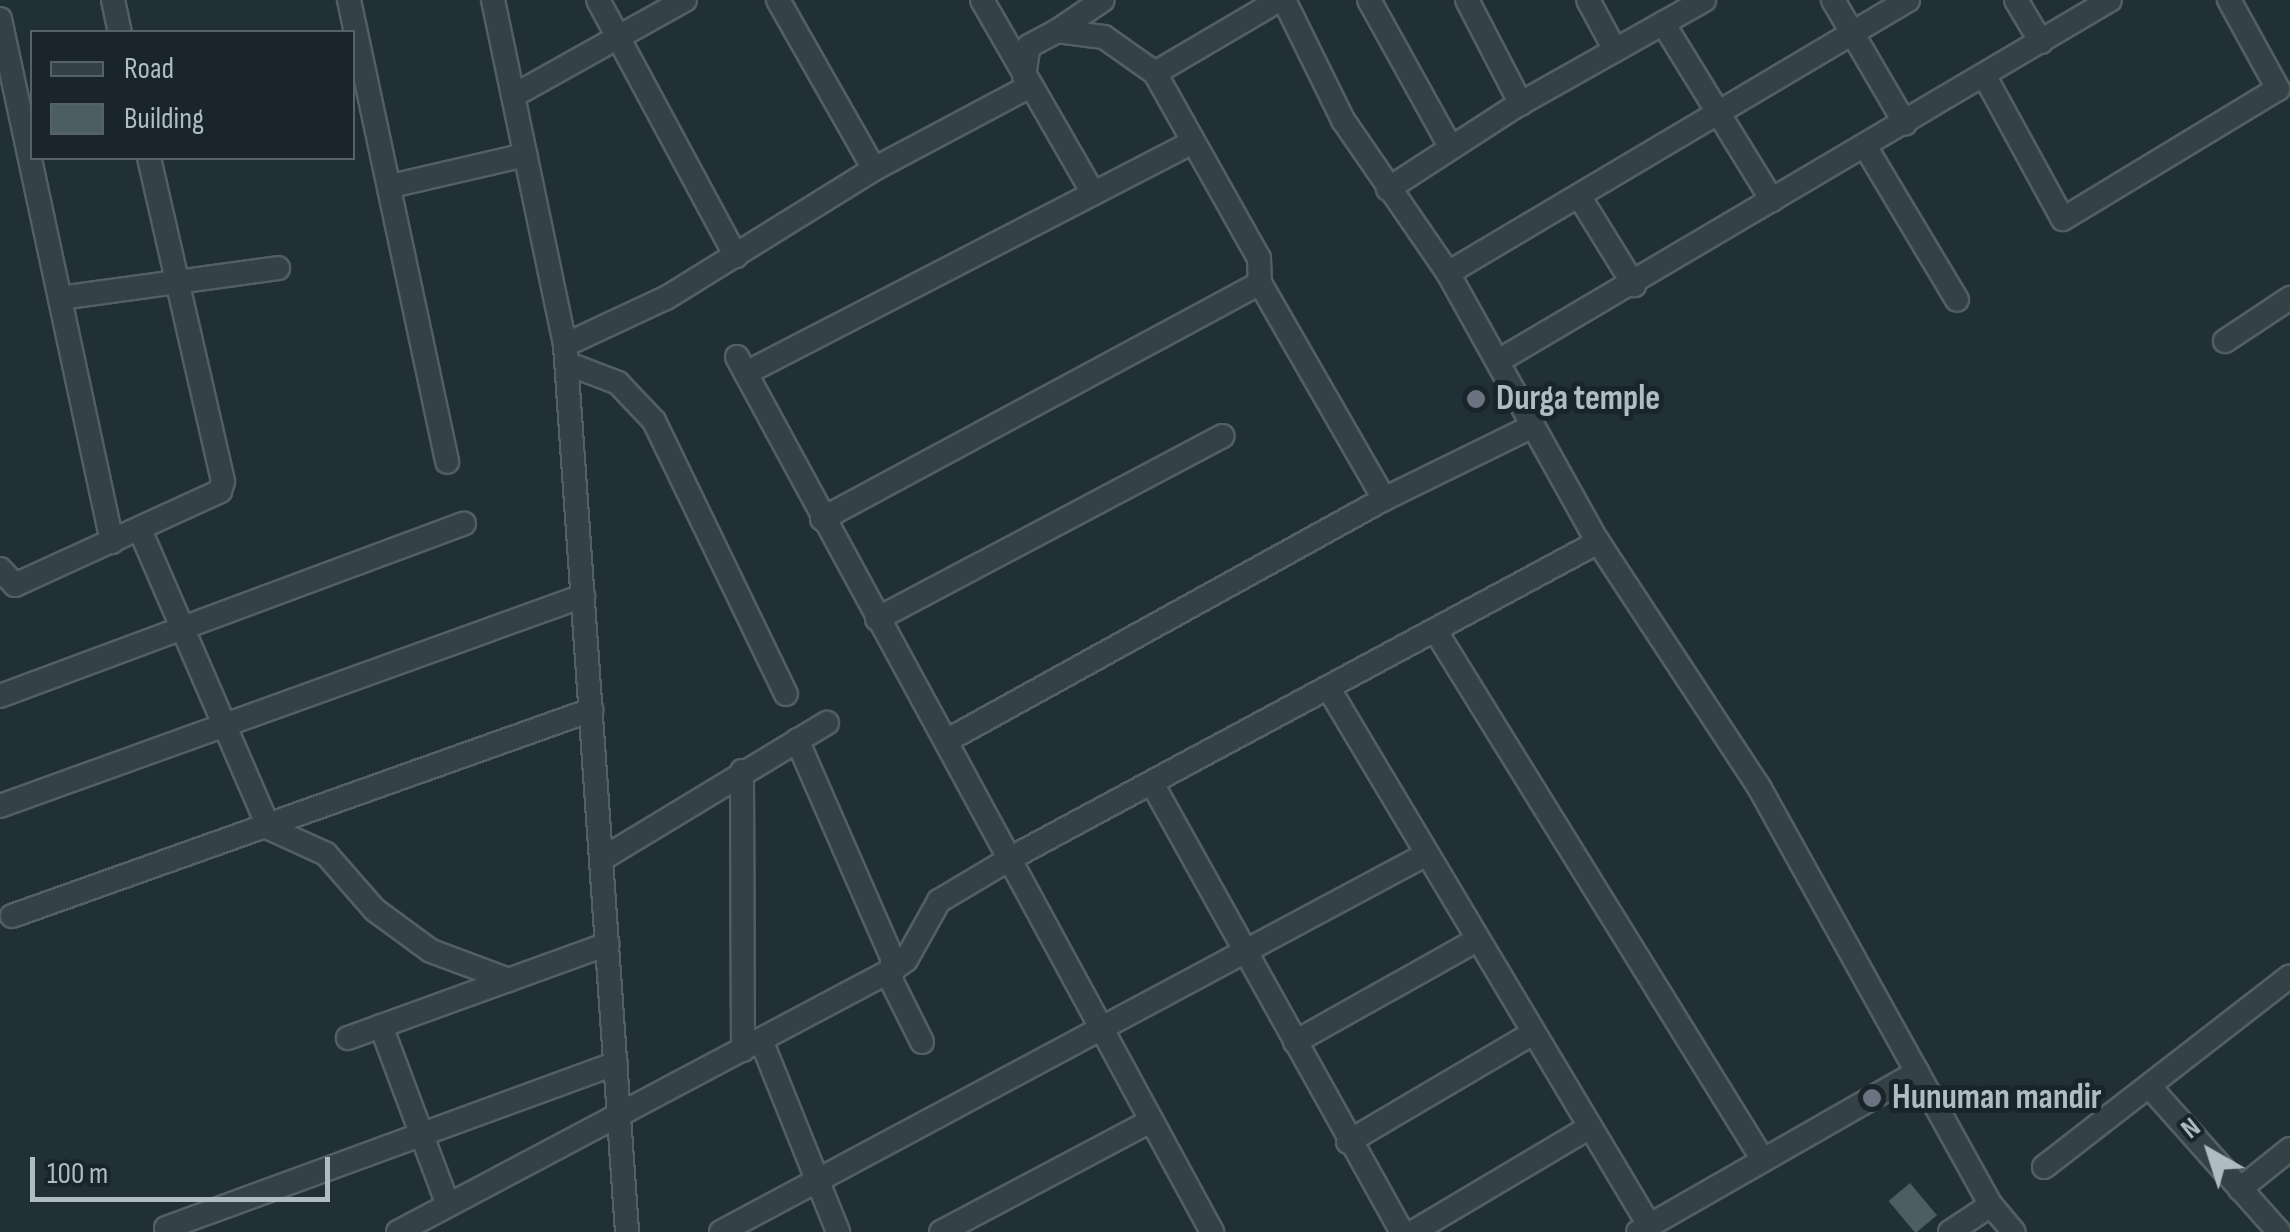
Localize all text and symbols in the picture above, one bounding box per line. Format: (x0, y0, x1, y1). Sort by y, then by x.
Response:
legend (30, 30, 355, 160)
text: Road (124, 51, 174, 87)
text: Building (124, 101, 204, 137)
place label: Durga temple (1496, 378, 1660, 420)
marker: Durga temple (1465, 388, 1487, 410)
place label: Hunuman mandir (1892, 1077, 2102, 1119)
marker: Hunuman mandir (1861, 1087, 1883, 1109)
north arrow (2160, 1102, 2260, 1202)
text: N (2175, 1111, 2207, 1146)
scale bar (35, 1137, 335, 1199)
text: 100 m (47, 1156, 108, 1192)

